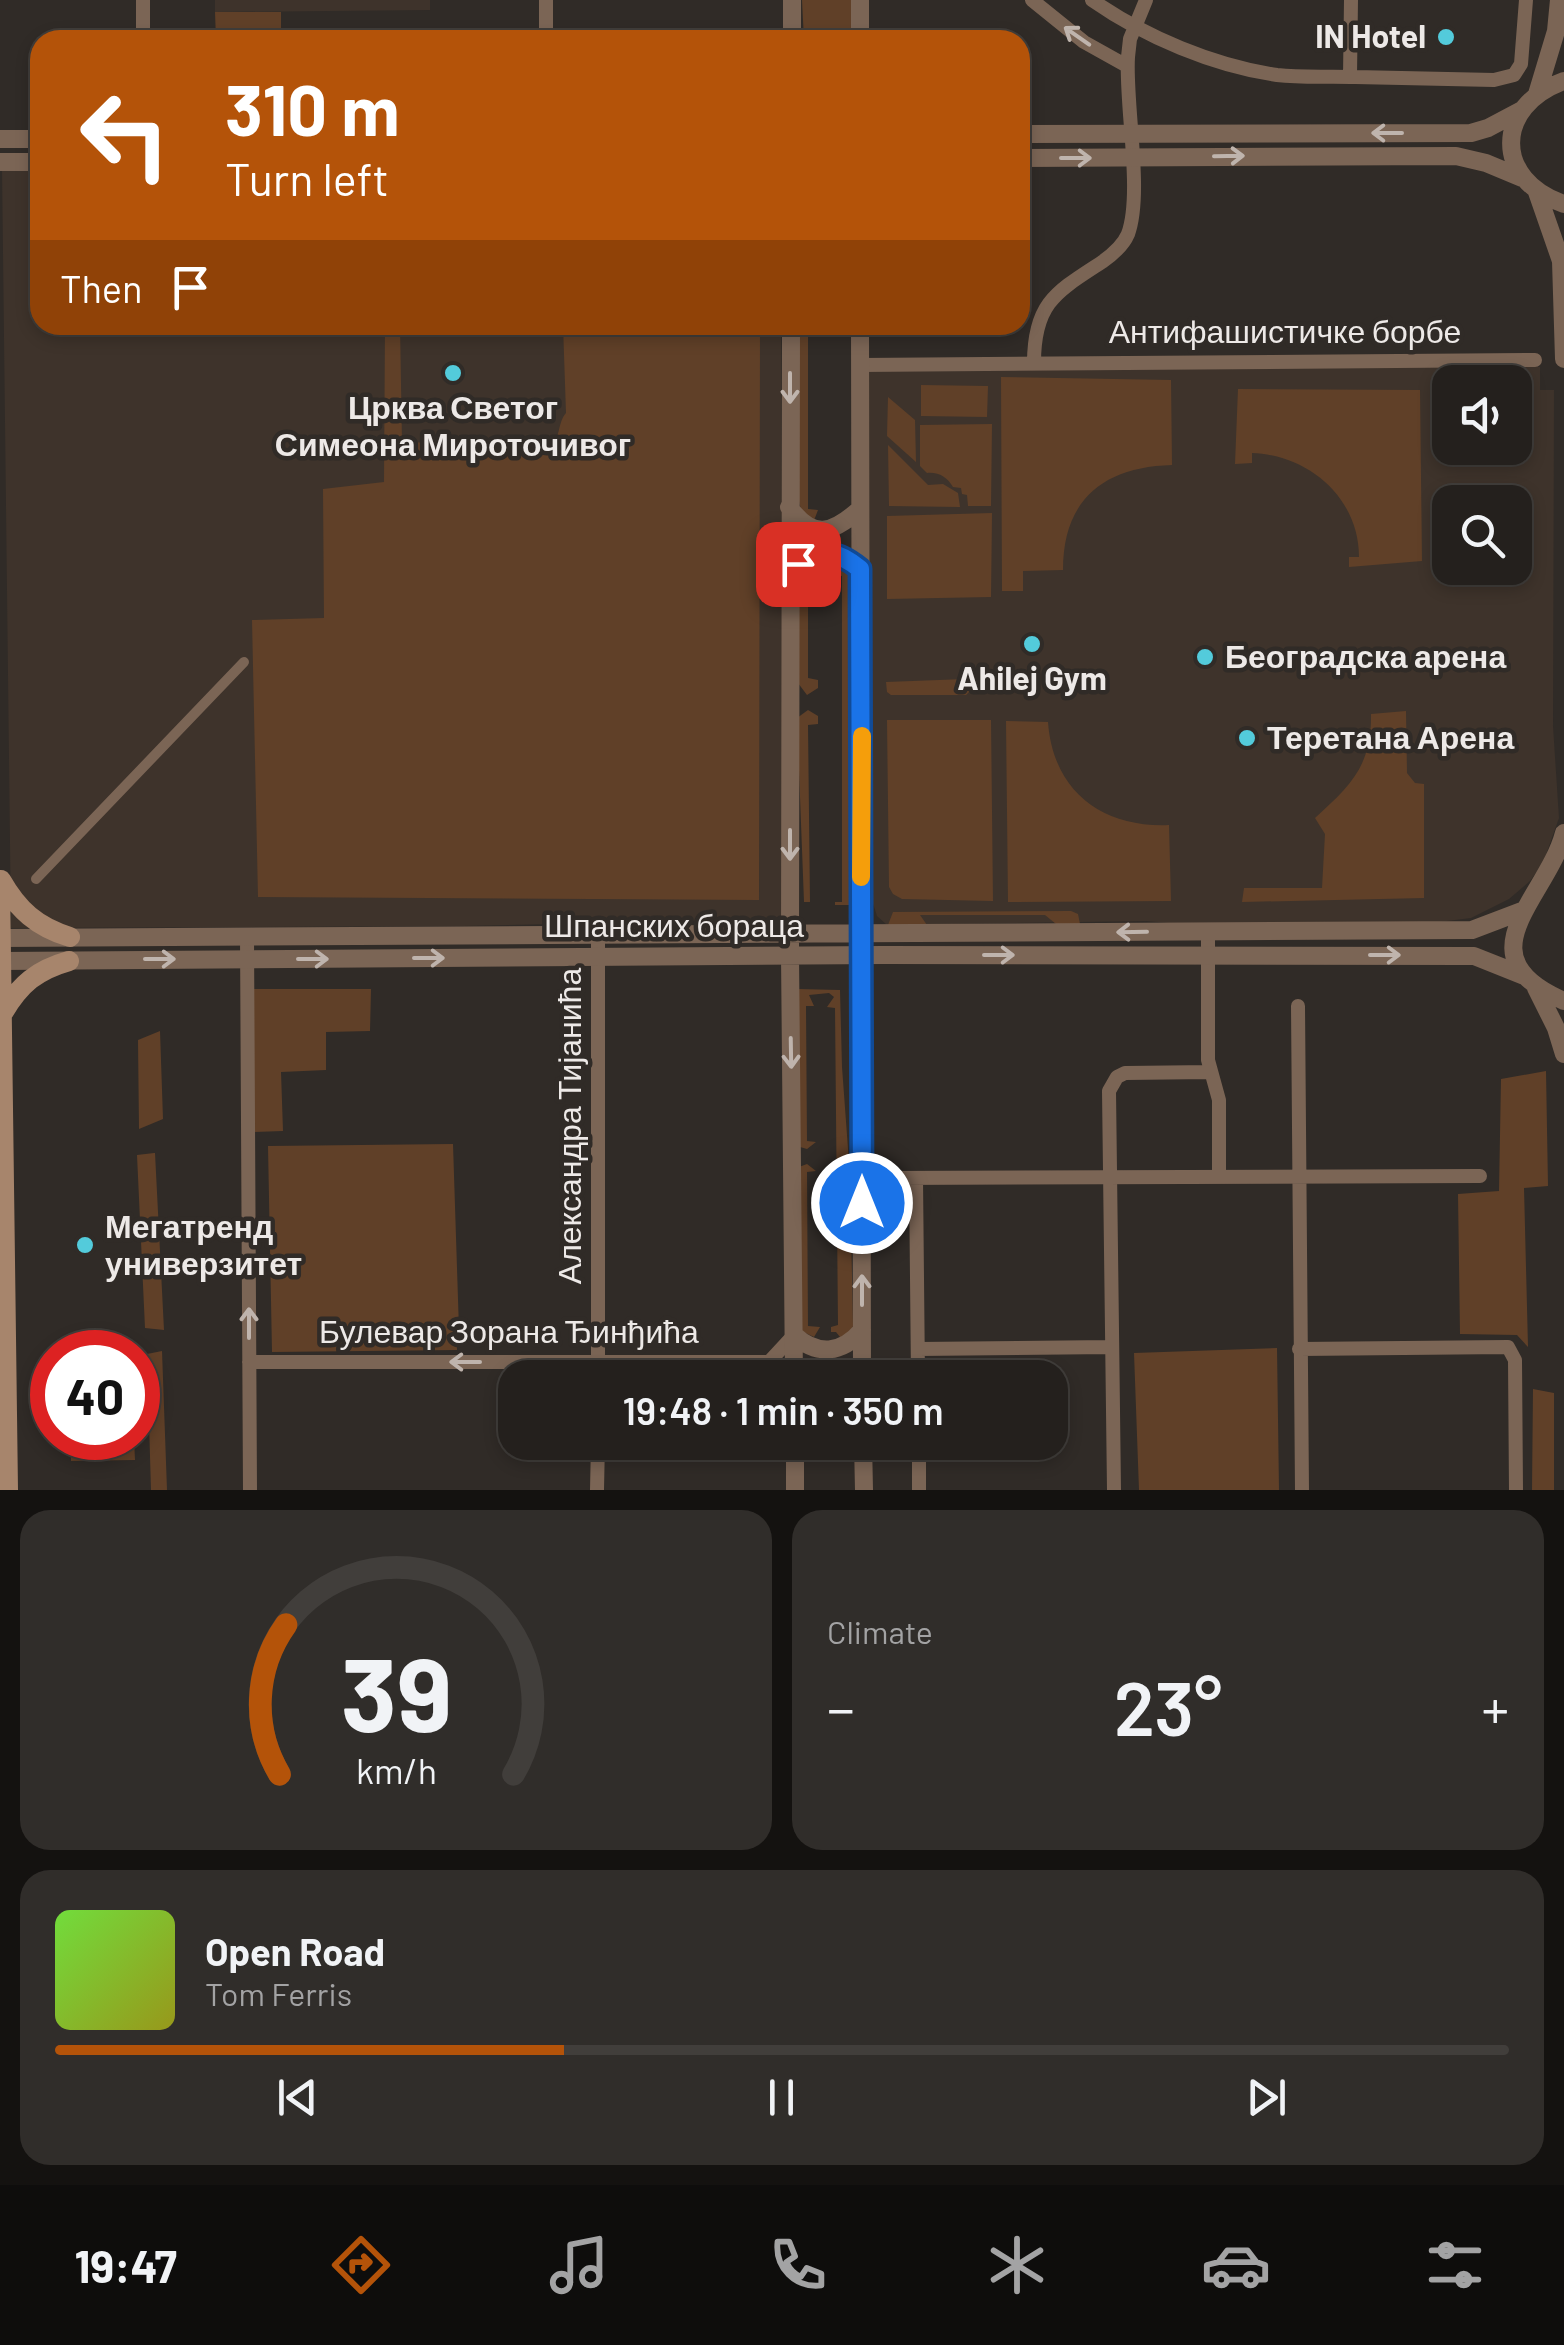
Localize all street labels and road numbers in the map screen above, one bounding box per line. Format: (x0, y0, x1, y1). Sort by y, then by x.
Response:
street label: Антифашистичке борбе (1109, 311, 1461, 350)
street label: Шпанских бораца (544, 905, 804, 944)
street label: Александра Тијанића (549, 968, 588, 1284)
street label: Булевар Зорана Ђинђића (319, 1311, 699, 1350)

